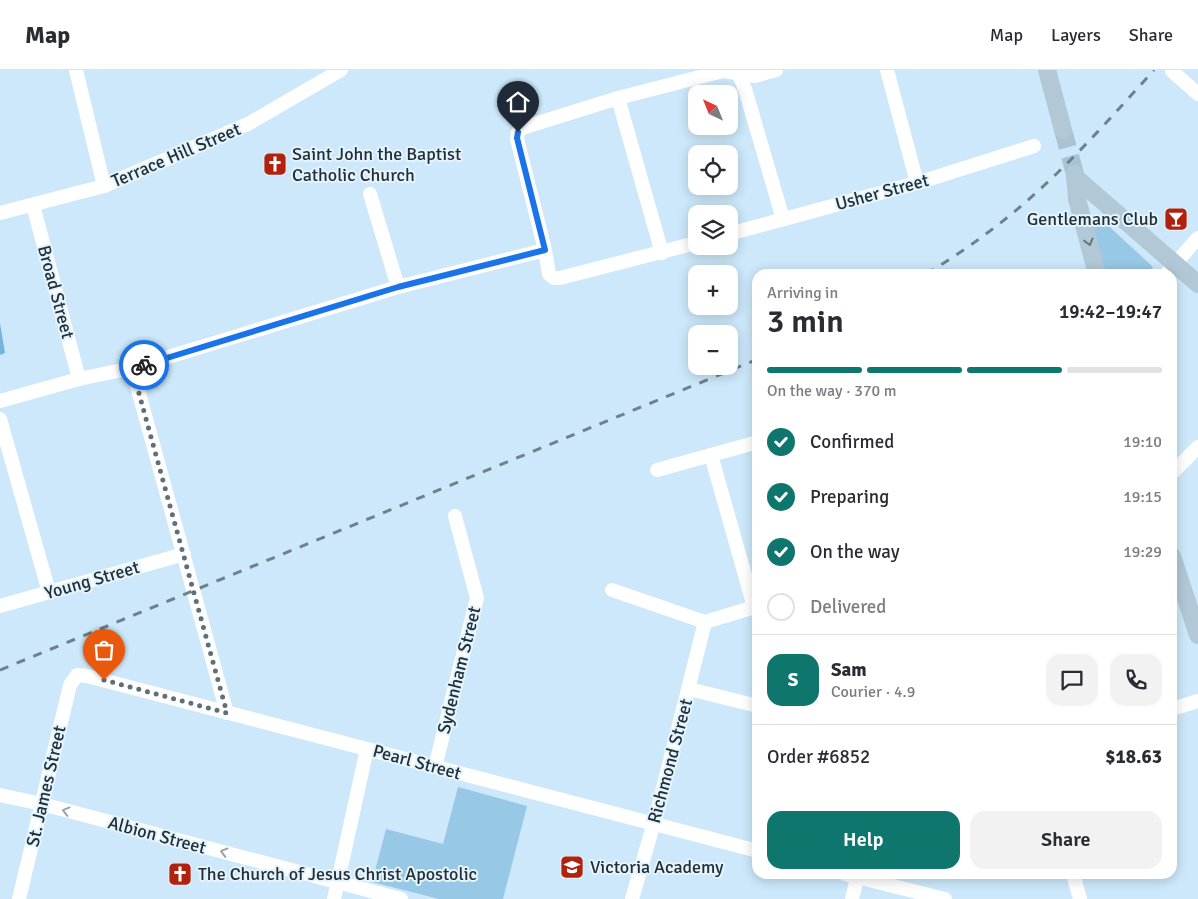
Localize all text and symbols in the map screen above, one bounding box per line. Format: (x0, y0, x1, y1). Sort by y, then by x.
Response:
text: Map (25, 20, 70, 50)
text: Map (990, 24, 1023, 46)
text: Layers (1051, 24, 1101, 46)
text: Share (1129, 24, 1173, 46)
pin (497, 81, 539, 132)
north arrow (688, 85, 738, 135)
map controls (688, 85, 738, 375)
icon: home (504, 88, 532, 116)
street label: Terrace Hill Street (108, 118, 244, 192)
place label: Saint John the Baptist Catholic Church (292, 143, 461, 186)
button: locate (688, 145, 738, 195)
church icon: Saint John the Baptist Catholic Church (262, 151, 288, 177)
street label: Usher Street (833, 169, 931, 215)
button: layers (688, 205, 738, 255)
bar icon: Gentlemans Club (1163, 206, 1189, 232)
place label: Gentlemans Club (1027, 208, 1158, 230)
one-way arrow (1083, 237, 1094, 246)
street label: Broad Street (33, 243, 79, 341)
button: + (688, 265, 738, 315)
text: Arriving in (767, 283, 838, 303)
text: 19:42–19:47 (1059, 300, 1162, 324)
text: 3 min (767, 302, 844, 341)
button: − (688, 325, 738, 375)
courier (119, 340, 169, 390)
icon: bike (130, 351, 158, 379)
text: On the way · 370 m (767, 381, 897, 401)
icon: check (767, 428, 795, 456)
text: Confirmed (810, 430, 894, 454)
text: 19:10 (1123, 432, 1162, 452)
icon: check (767, 483, 795, 511)
text: Preparing (810, 485, 889, 509)
text: 19:15 (1123, 487, 1162, 507)
icon: check (767, 538, 795, 566)
text: On the way (810, 540, 900, 564)
text: 19:29 (1123, 542, 1162, 562)
street label: Young Street (42, 556, 142, 604)
text: Delivered (810, 595, 886, 619)
street label: Sydenham Street (433, 604, 485, 736)
pin (83, 629, 125, 680)
icon: bag (90, 636, 118, 664)
button: chat (1046, 654, 1098, 706)
button: phone (1110, 654, 1162, 706)
text: Sam (831, 658, 867, 682)
text: S (788, 668, 798, 692)
text: Courier · 4.9 (831, 682, 915, 702)
street label: Richmond Street (643, 696, 697, 826)
street label: St. James Street (21, 723, 71, 849)
street label: Pearl Street (370, 740, 464, 784)
text: Order #6852 (767, 745, 870, 769)
text: $18.63 (1105, 745, 1162, 769)
one-way arrow (62, 806, 71, 817)
street label: Albion Street (106, 811, 208, 859)
button: Help (767, 811, 960, 869)
button: Share (970, 811, 1162, 869)
one-way arrow (219, 847, 228, 858)
school or university icon: Victoria Academy (559, 854, 585, 880)
place label: Victoria Academy (590, 856, 724, 878)
church icon: The Church of Jesus Christ Apostolic (167, 861, 193, 887)
place label: The Church of Jesus Christ Apostolic (198, 863, 477, 885)

